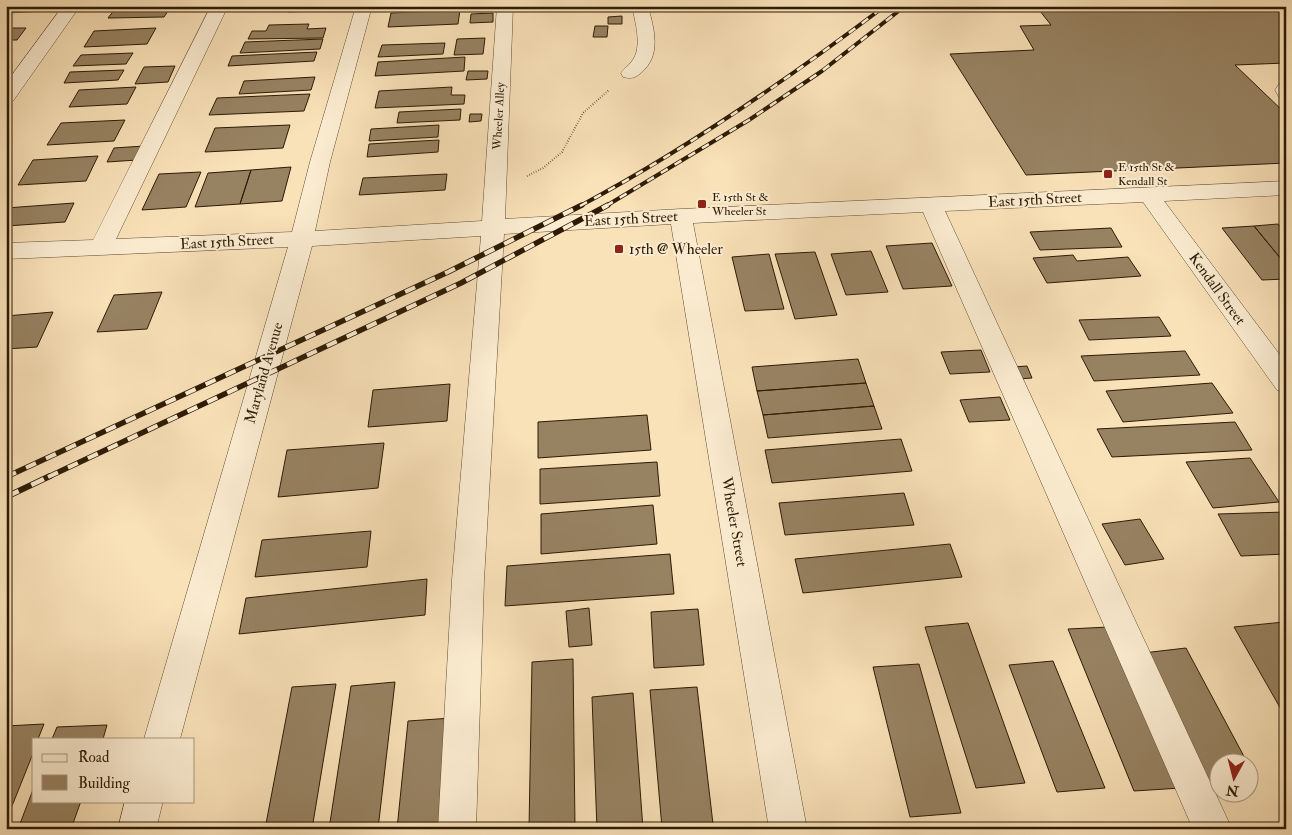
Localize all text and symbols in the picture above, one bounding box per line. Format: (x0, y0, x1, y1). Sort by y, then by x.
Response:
street label: Wheeler Alley (490, 81, 508, 151)
place label: E 15th St & Kendall St (1118, 160, 1175, 189)
marker: E 15th St & Kendall St (1102, 168, 1114, 180)
street label: East 15th Street (988, 188, 1083, 212)
place label: E 15th St & Wheeler St (711, 190, 769, 219)
marker: E 15th St & Wheeler St (696, 198, 708, 210)
street label: East 15th Street (584, 207, 679, 231)
street label: East 15th Street (180, 230, 275, 254)
place label: 15th @ Wheeler (629, 240, 723, 259)
marker: 15th @ Wheeler (613, 243, 625, 255)
street label: Kendall Street (1184, 249, 1250, 329)
street label: Maryland Avenue (240, 320, 288, 426)
street label: Wheeler Street (717, 475, 751, 568)
legend (32, 738, 195, 802)
text: Road (78, 748, 110, 767)
north arrow (1210, 752, 1260, 802)
text: Building (78, 774, 130, 793)
text: N (1225, 781, 1241, 800)

